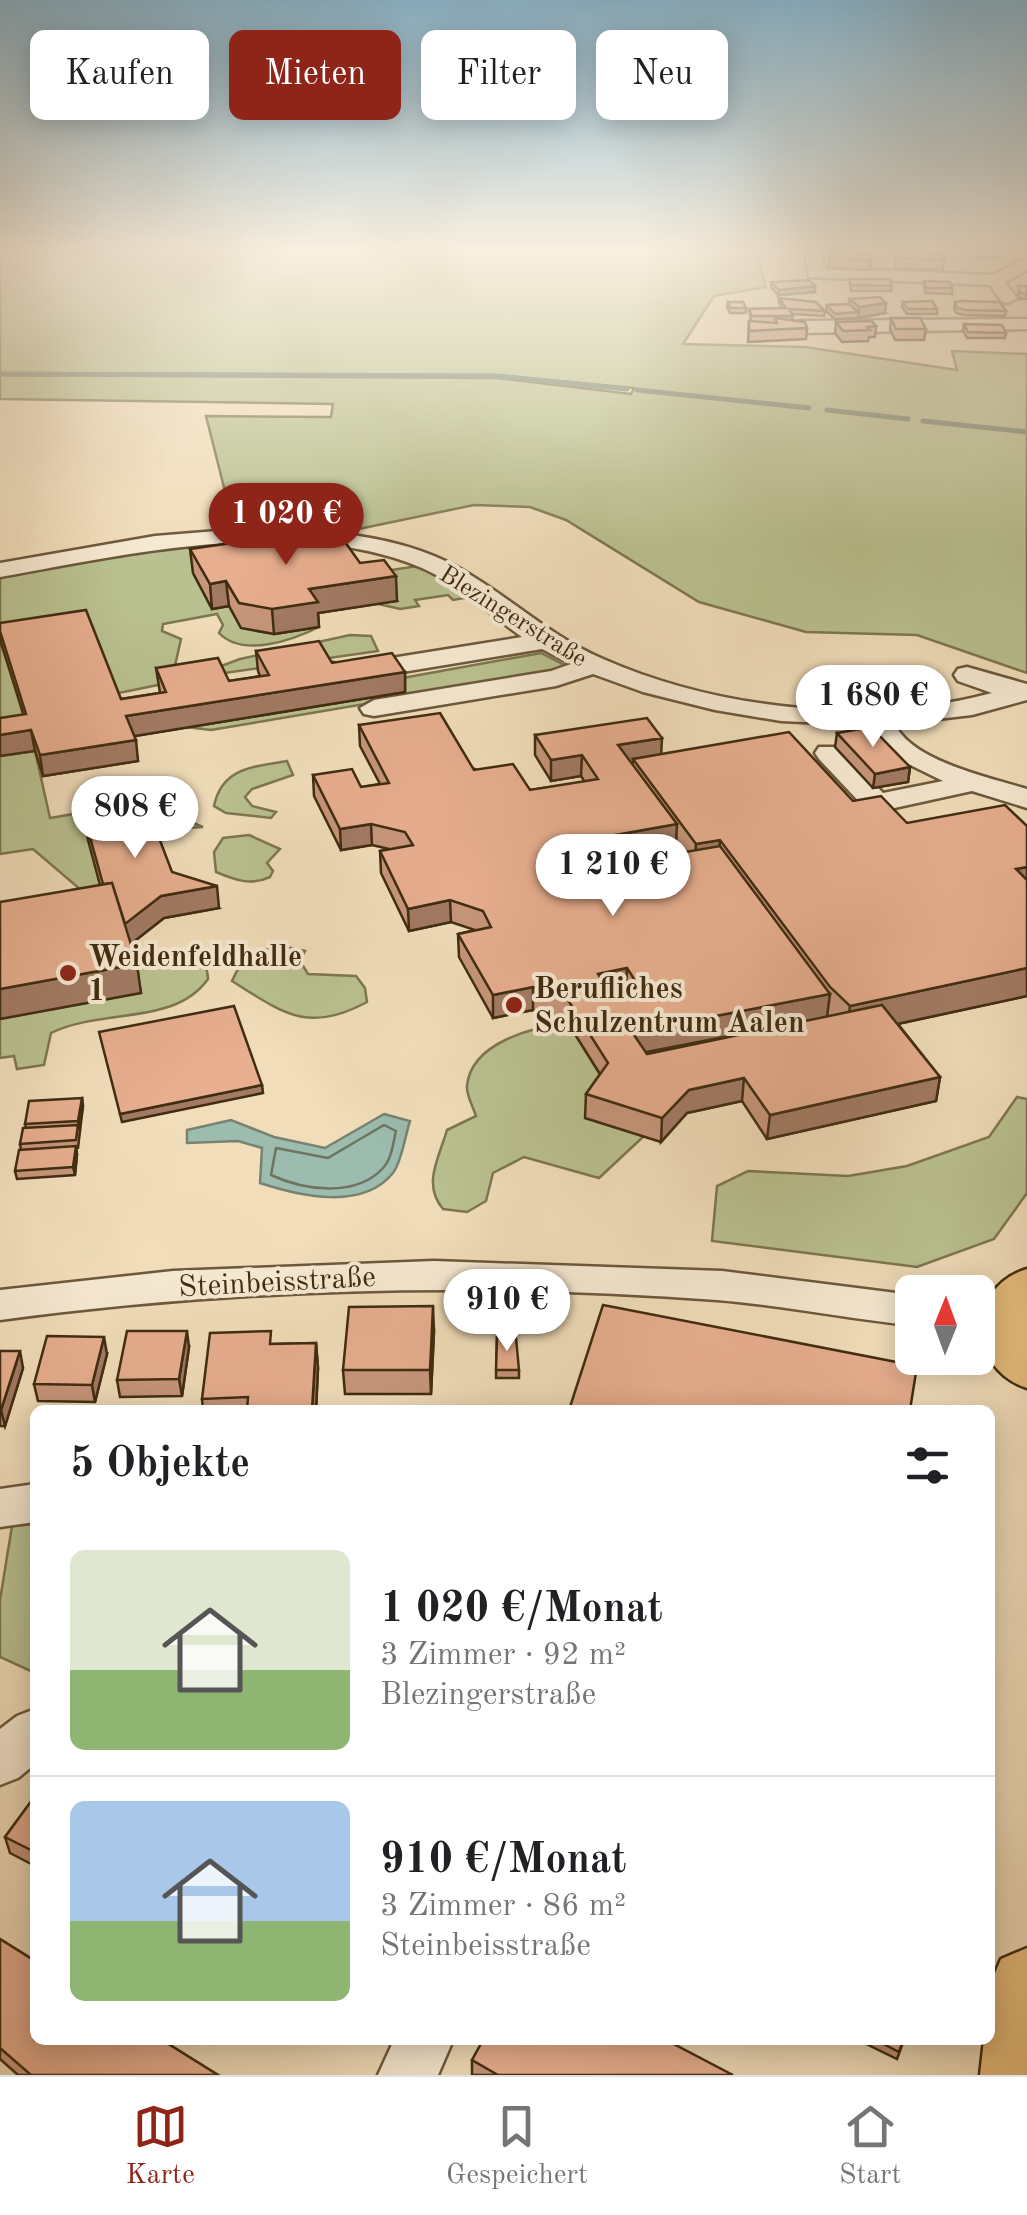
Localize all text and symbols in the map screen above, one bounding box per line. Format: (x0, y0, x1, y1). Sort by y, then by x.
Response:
chip: Kaufen (30, 30, 209, 120)
chip: Mieten (229, 30, 401, 120)
chip: Filter (421, 30, 576, 120)
chip: Neu (596, 30, 728, 120)
pin: 1 020 € (194, 483, 378, 568)
text: 1 020 € (231, 499, 341, 531)
street label: Blezingerstraße (434, 562, 591, 672)
pin: 1 680 € (781, 665, 965, 750)
text: 1 680 € (818, 681, 928, 713)
pin: 808 € (65, 776, 205, 861)
text: 808 € (93, 792, 177, 824)
pin: 1 210 € (521, 834, 705, 919)
text: 1 210 € (558, 850, 668, 882)
place label: Weidenfeldhalle 1 (88, 943, 302, 1007)
marker: Weidenfeldhalle 1 (57, 962, 79, 984)
place label: Berufliches Schulzentrum Aalen (534, 975, 805, 1039)
marker: Berufliches Schulzentrum Aalen (503, 994, 525, 1016)
street label: Steinbeisstraße (178, 1263, 377, 1303)
pin: 910 € (437, 1269, 577, 1354)
north arrow (895, 1275, 995, 1375)
map controls (895, 1275, 995, 1375)
text: 910 € (465, 1285, 549, 1317)
icon: filters (900, 1438, 955, 1493)
text: 5 Objekte (70, 1444, 250, 1486)
text: 1 020 €/Monat (380, 1589, 663, 1631)
icon: home (150, 1590, 270, 1710)
text: 3 Zimmer · 92 m² (380, 1640, 626, 1672)
text: Blezingerstraße (380, 1680, 596, 1712)
text: 910 €/Monat (380, 1840, 627, 1882)
icon: home (150, 1841, 270, 1961)
text: 3 Zimmer · 86 m² (380, 1891, 626, 1923)
text: Steinbeisstraße (380, 1931, 591, 1963)
tab: Karte (126, 2099, 195, 2194)
tab: Gespeichert (446, 2099, 588, 2194)
tab: Start (839, 2099, 901, 2194)

